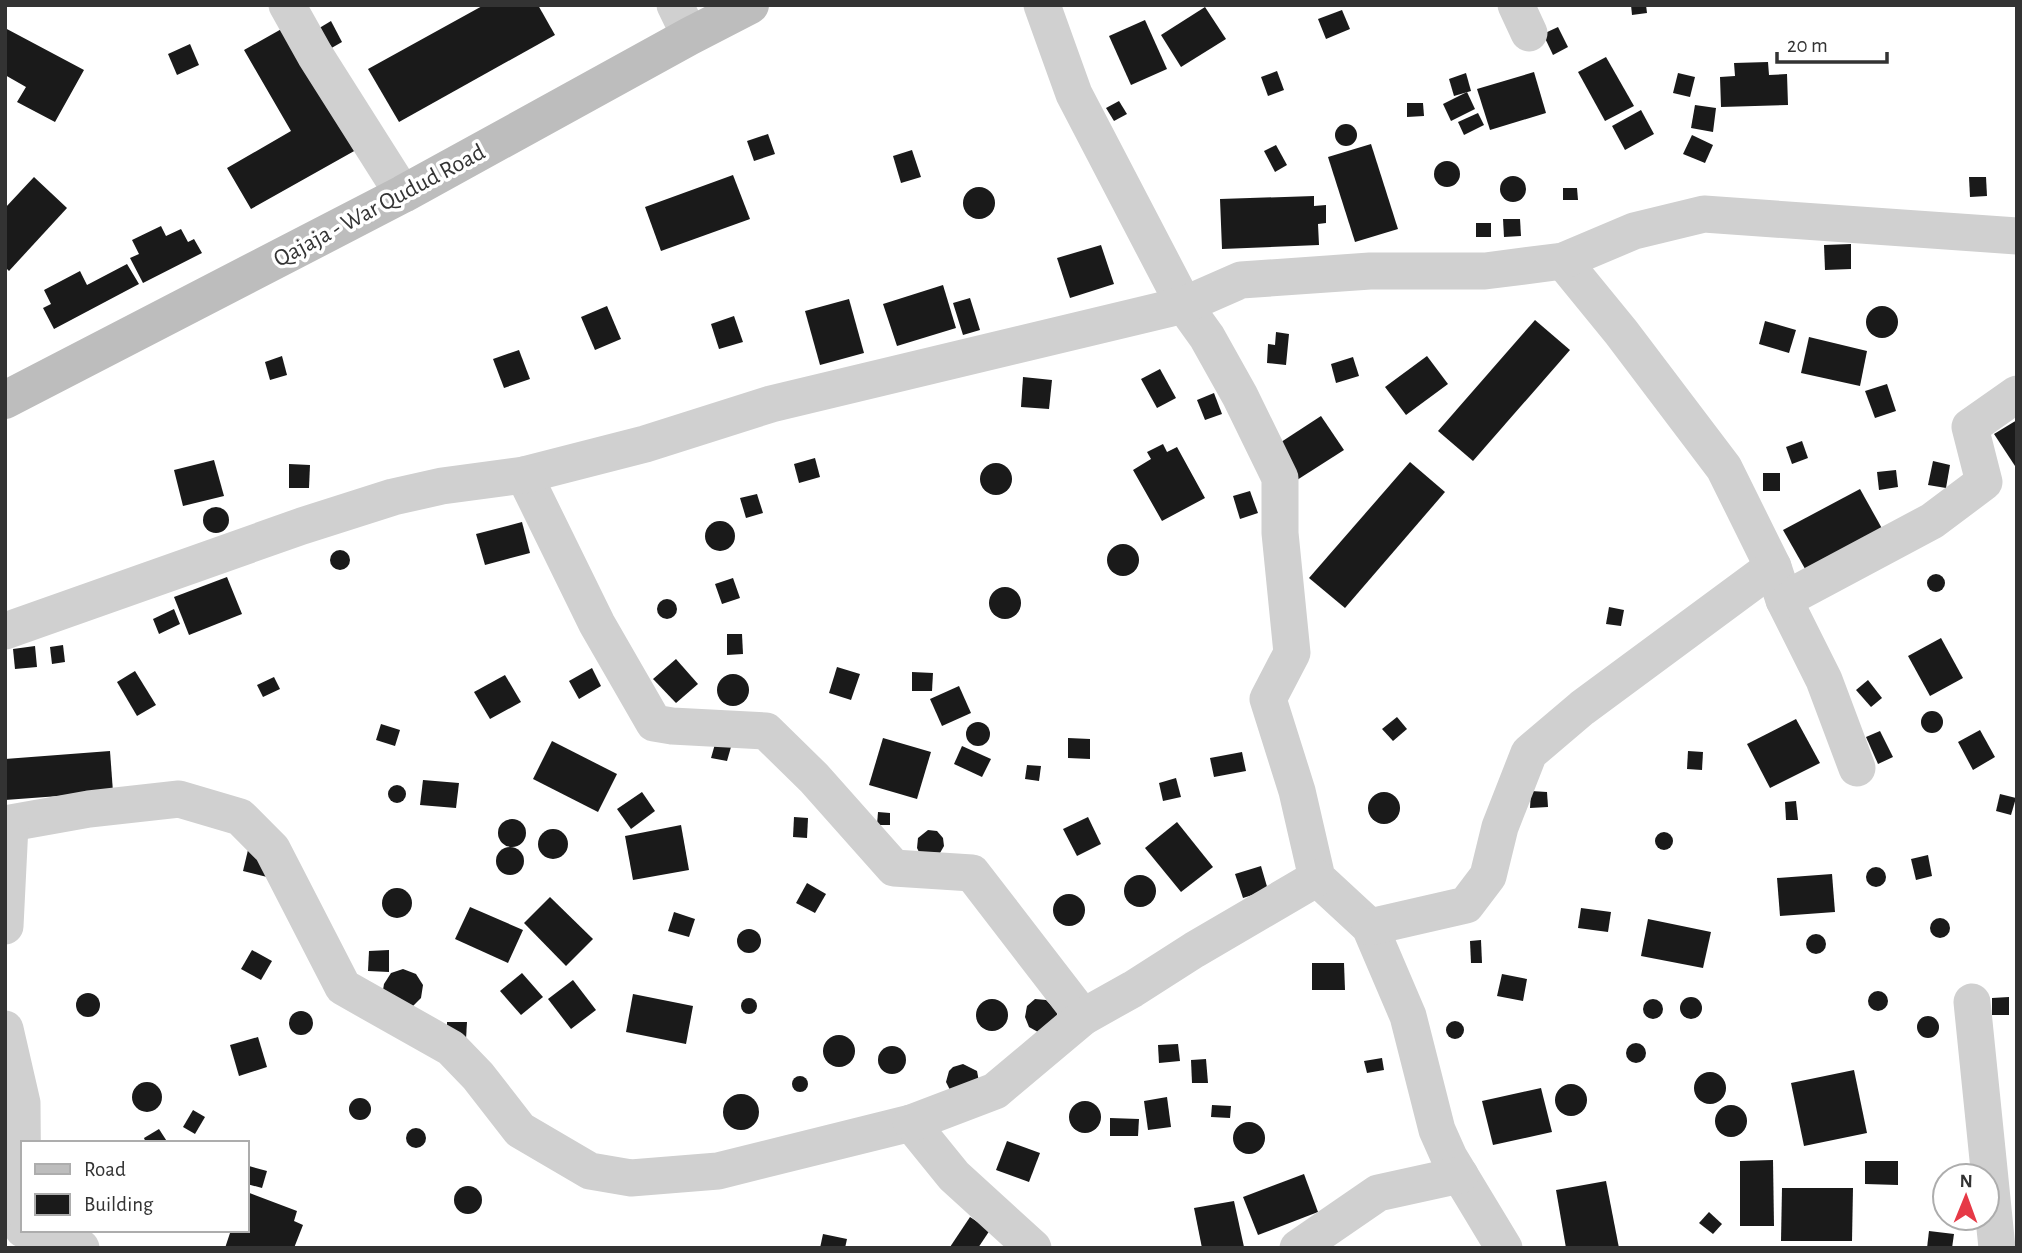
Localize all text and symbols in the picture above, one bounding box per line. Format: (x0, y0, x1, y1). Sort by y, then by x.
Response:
scale bar (1777, 21, 1887, 65)
text: 20 m (1787, 35, 1828, 56)
street label: Qajaja - War Qudud Road (270, 140, 489, 272)
legend (21, 1141, 248, 1232)
text: Road (84, 1159, 126, 1180)
north arrow (1931, 1162, 2001, 1232)
text: N (1959, 1172, 1973, 1191)
text: Building (84, 1194, 154, 1215)

